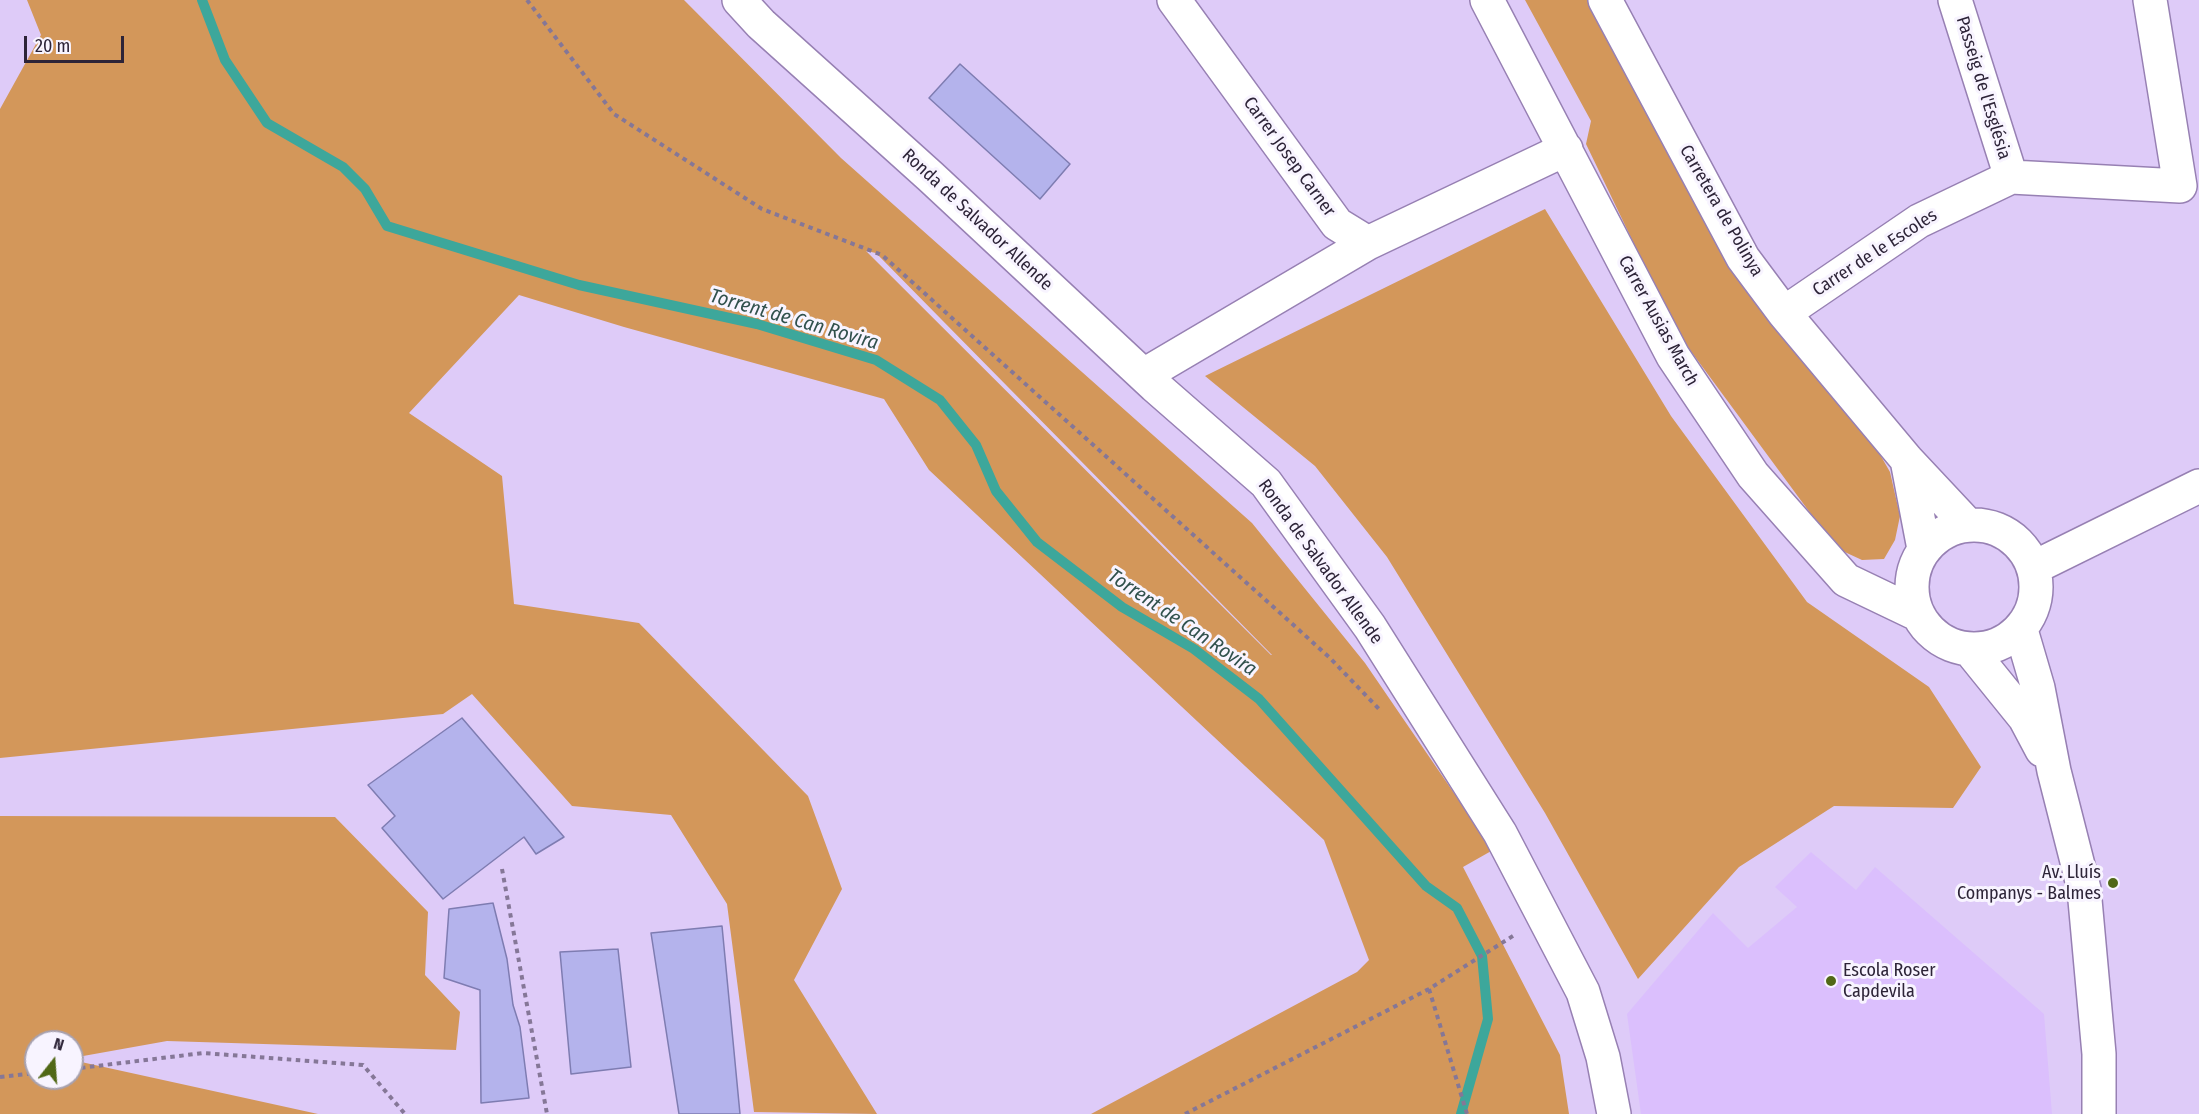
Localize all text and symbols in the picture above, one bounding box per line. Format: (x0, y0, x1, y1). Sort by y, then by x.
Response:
street label: Passeig de l'Església (1951, 14, 2015, 162)
scale bar (27, 24, 128, 62)
text: 20 m (35, 35, 70, 57)
street label: Carrer Josep Carner (1238, 93, 1340, 221)
street label: Carretera de Polinya (1675, 141, 1767, 281)
street label: Ronda de Salvador Allende (897, 145, 1057, 295)
street label: Carrer de le Escoles (1809, 205, 1941, 301)
street label: Carrer Ausias March (1613, 252, 1703, 390)
water label: Torrent de Can Rovira (707, 284, 881, 356)
street label: Ronda de Salvador Allende (1253, 476, 1387, 648)
water label: Torrent de Can Rovira (1103, 564, 1261, 682)
place label: Av. Lluís Companys - Balmes (1957, 862, 2101, 904)
marker: Av. Lluís Companys - Balmes (2106, 876, 2120, 890)
place label: Escola Roser Capdevila (1843, 960, 1935, 1002)
marker: Escola Roser Capdevila (1824, 974, 1838, 988)
north arrow (24, 1030, 84, 1090)
text: N (51, 1034, 66, 1055)

